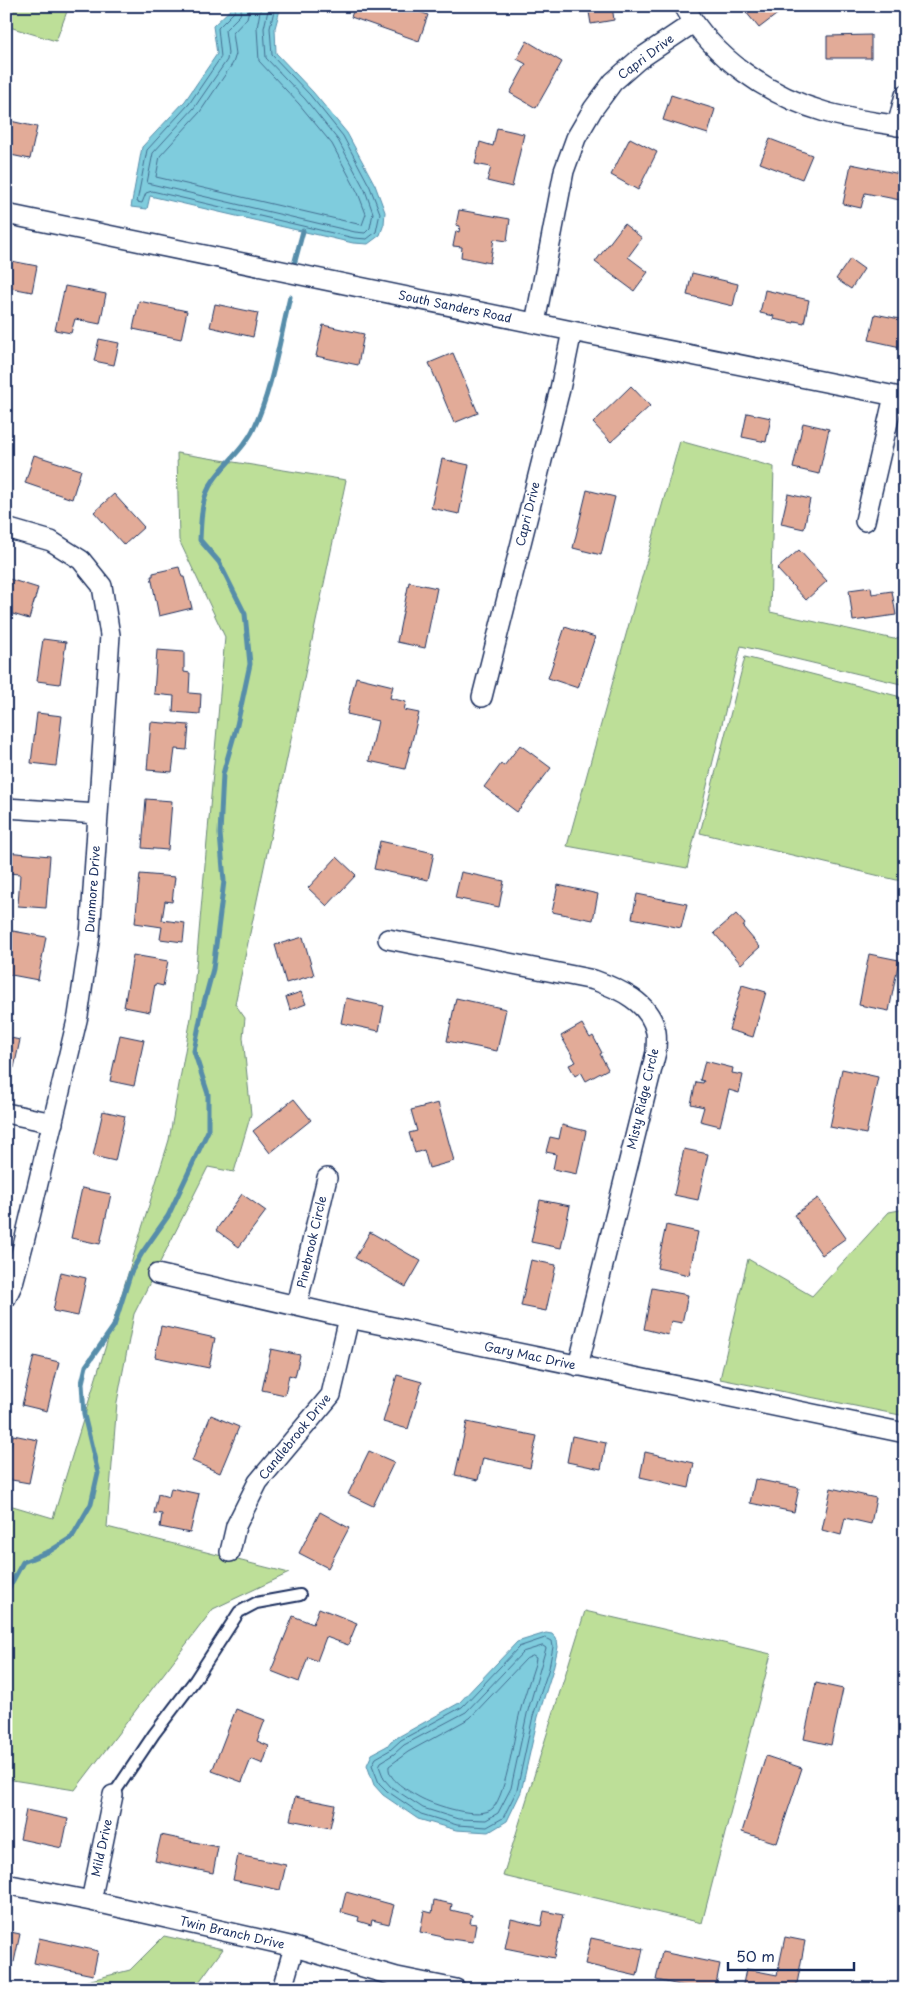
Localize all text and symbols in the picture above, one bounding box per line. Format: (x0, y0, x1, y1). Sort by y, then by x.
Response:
street label: Capri Drive (614, 29, 677, 83)
street label: South Sanders Road (397, 285, 513, 327)
street label: Capri Drive (510, 480, 544, 548)
street label: Dunmore Drive (80, 845, 104, 933)
street label: Misty Ridge Circle (622, 1047, 662, 1151)
street label: Pinebrook Circle (292, 1194, 330, 1290)
street label: Gary Mac Drive (483, 1337, 578, 1374)
street label: Candlebrook Drive (254, 1389, 335, 1483)
street label: Mild Drive (86, 1817, 116, 1878)
street label: Twin Branch Drive (178, 1911, 287, 1953)
scale bar (728, 1940, 855, 1972)
text: 50 m (736, 1944, 775, 1967)

